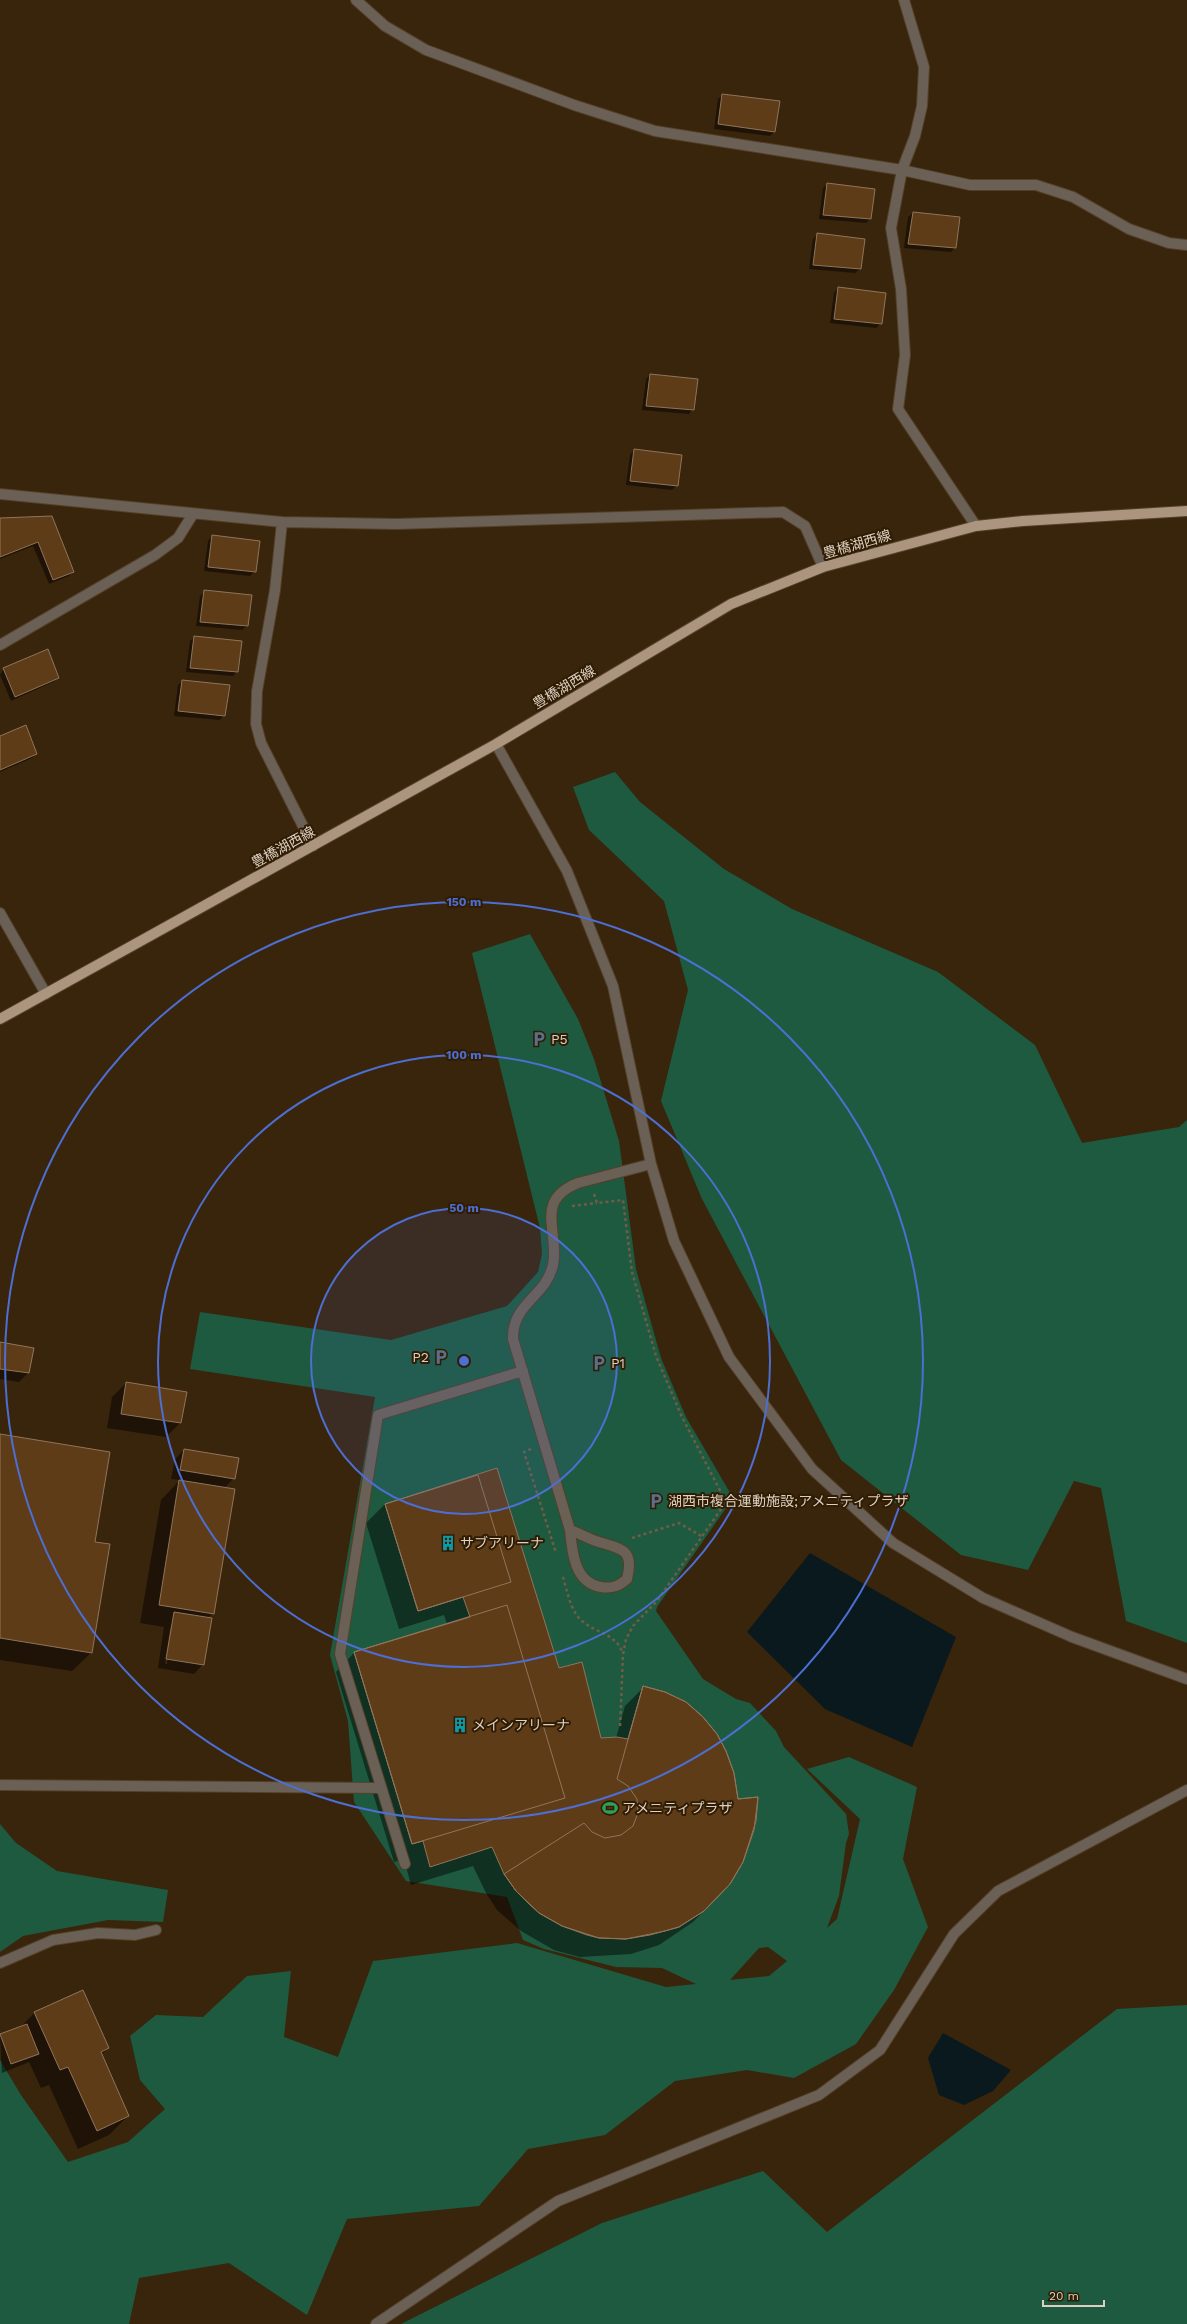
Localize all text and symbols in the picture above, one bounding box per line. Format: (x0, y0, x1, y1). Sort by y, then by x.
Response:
street label: 豊橋湖西線 (821, 527, 893, 561)
street label: 豊橋湖西線 (530, 662, 598, 712)
street label: 豊橋湖西線 (249, 823, 317, 871)
text: 150 m (447, 895, 481, 909)
parking icon: P5 (530, 1030, 548, 1048)
place label: P5 (551, 1031, 568, 1047)
text: 100 m (446, 1048, 482, 1062)
text: 50 m (449, 1201, 479, 1215)
parking icon: P2 (432, 1348, 450, 1366)
place label: P2 (412, 1349, 429, 1365)
centre of rings (457, 1354, 471, 1368)
parking icon: P1 (590, 1354, 608, 1372)
place label: P1 (611, 1355, 625, 1371)
parking icon: 湖西市複合運動施設;アメニティプラザ (647, 1492, 665, 1510)
place label: 湖西市複合運動施設;アメニティプラザ (668, 1493, 909, 1509)
building icon: サブアリーナ (439, 1534, 457, 1552)
place label: サブアリーナ (460, 1535, 544, 1551)
building icon: メインアリーナ (451, 1716, 469, 1734)
place label: メインアリーナ (472, 1717, 570, 1733)
sports icon: アメニティプラザ (601, 1799, 619, 1817)
place label: アメニティプラザ (622, 1800, 732, 1816)
scale bar (1043, 2282, 1104, 2308)
text: 20 m (1049, 2289, 1079, 2303)

